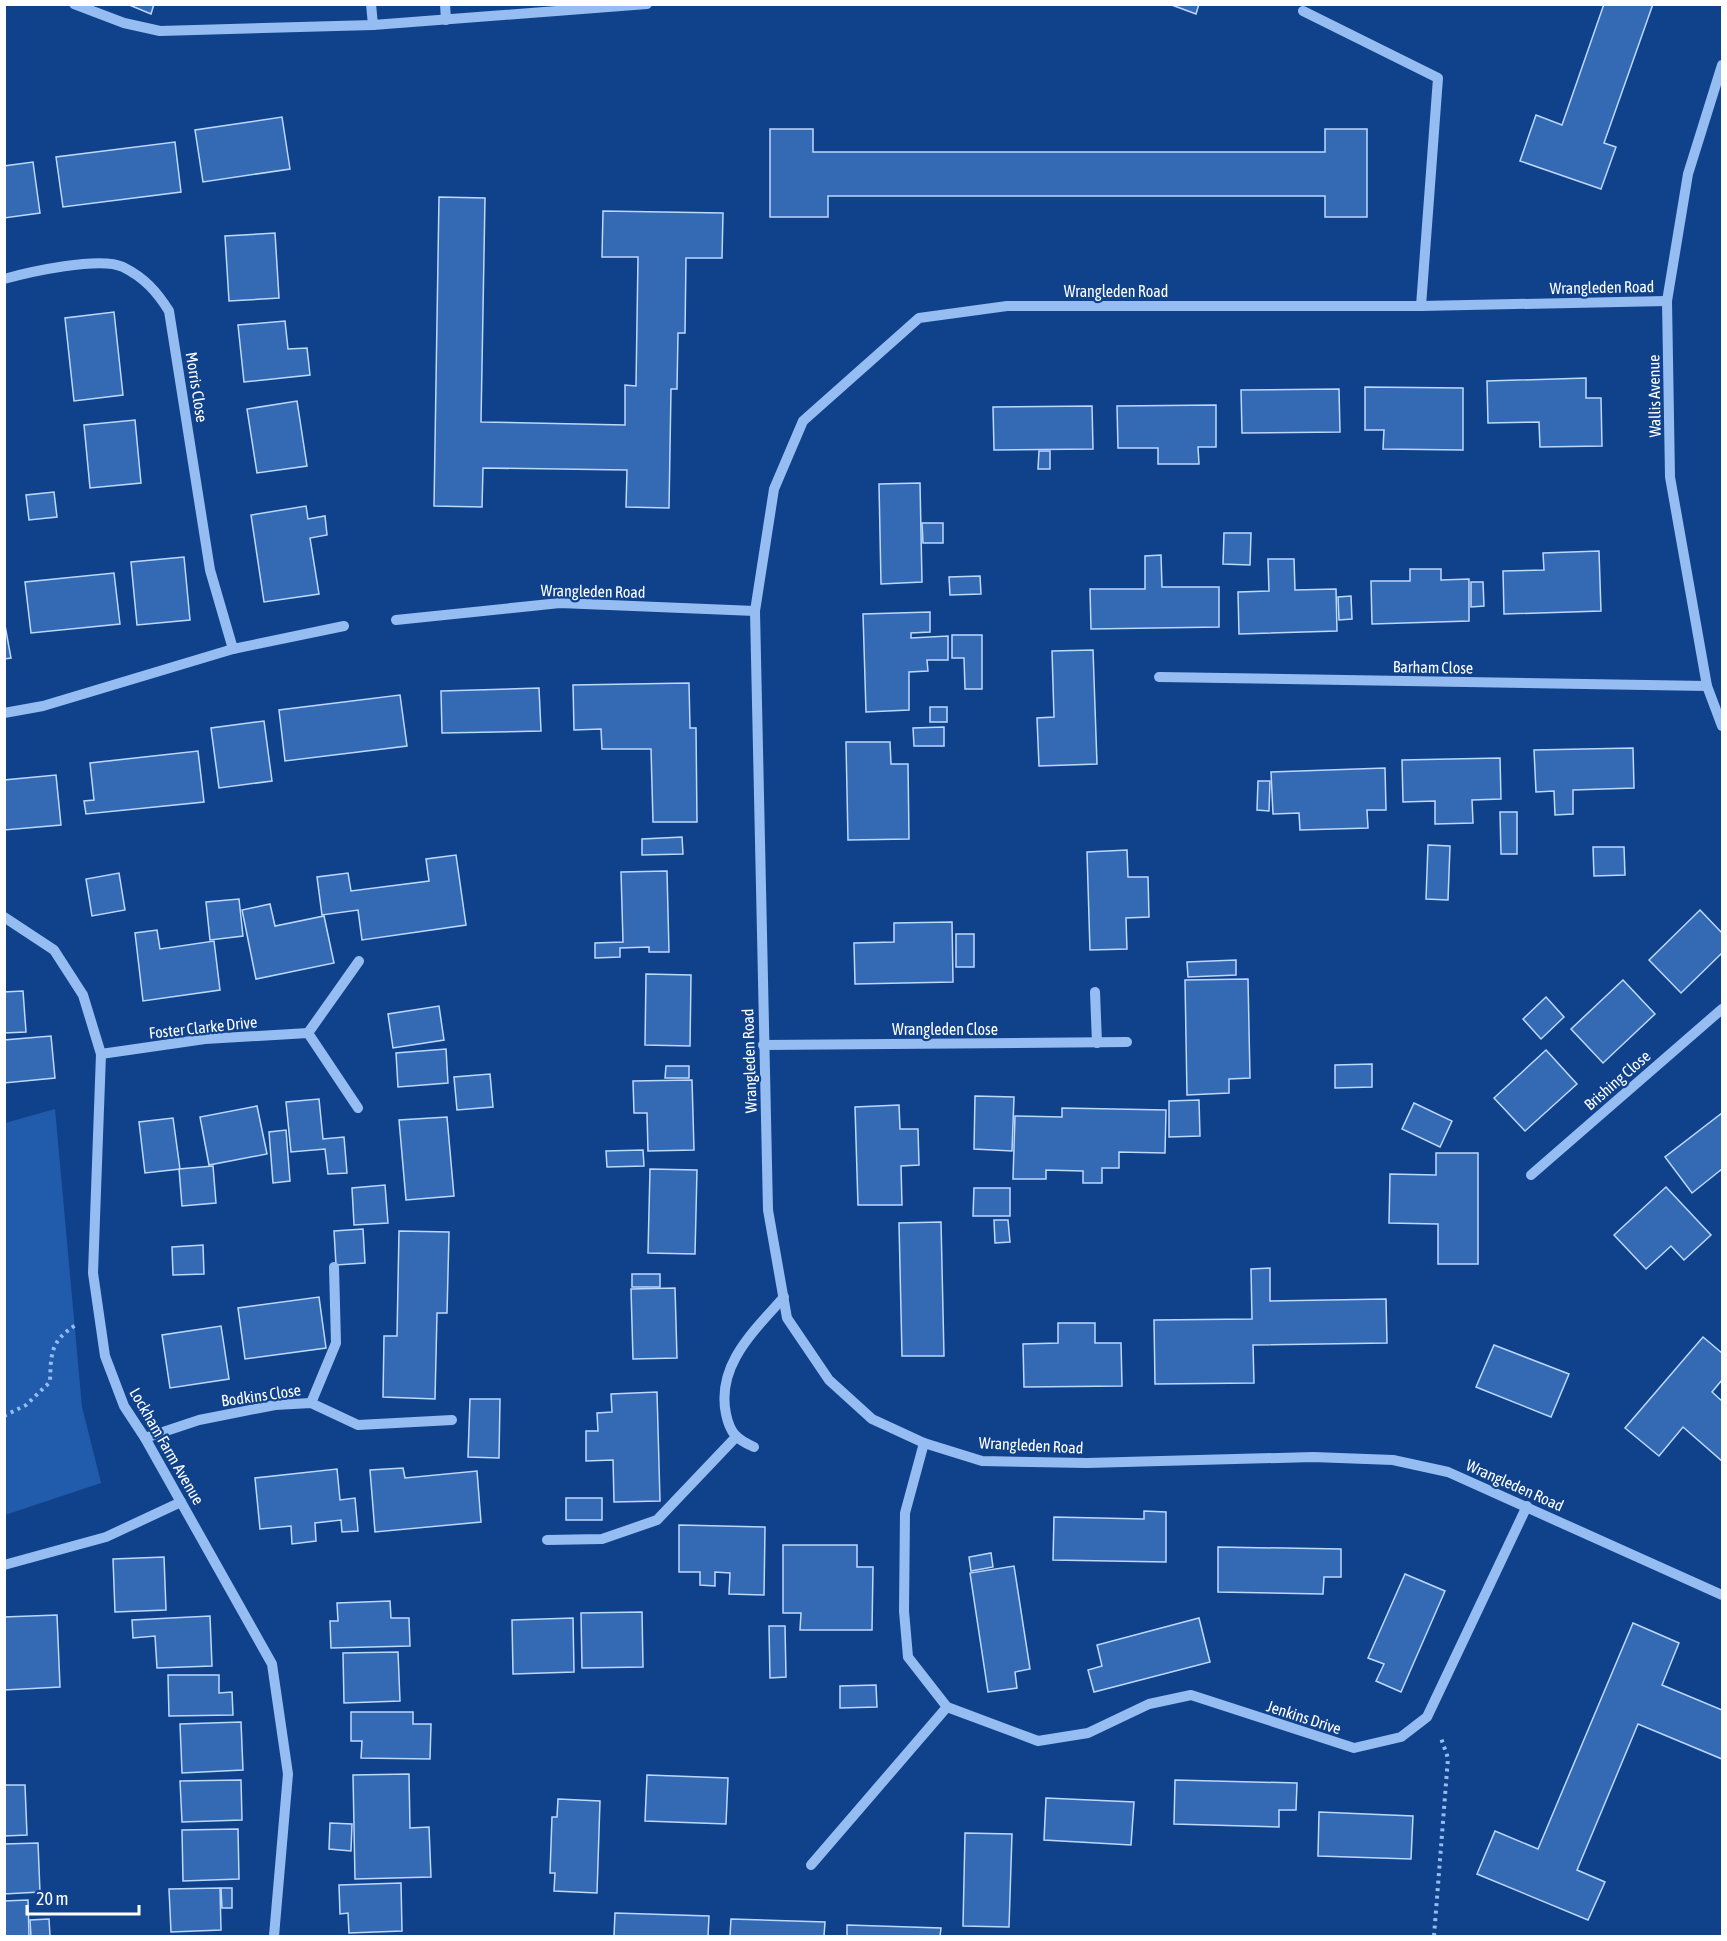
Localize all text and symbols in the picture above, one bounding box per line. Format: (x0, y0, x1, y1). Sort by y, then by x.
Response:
street label: Wrangleden Road (1549, 277, 1655, 298)
street label: Wrangleden Road (1064, 282, 1168, 301)
street label: Morris Close (183, 351, 211, 423)
street label: Wallis Avenue (1644, 354, 1664, 438)
street label: Wrangleden Road (540, 581, 646, 602)
street label: Barham Close (1393, 657, 1473, 677)
street label: Wrangleden Road (738, 1008, 761, 1114)
street label: Foster Clarke Drive (148, 1012, 258, 1042)
street label: Wrangleden Close (892, 1020, 998, 1039)
street label: Brishing Close (1580, 1046, 1654, 1114)
street label: Bodkins Close (220, 1381, 302, 1409)
street label: Lockham Farm Avenue (126, 1384, 208, 1508)
street label: Wrangleden Road (978, 1433, 1084, 1458)
street label: Wrangleden Road (1463, 1455, 1566, 1515)
street label: Jenkins Drive (1265, 1697, 1343, 1737)
scale bar (27, 1878, 140, 1916)
text: 20 m (36, 1888, 68, 1909)

